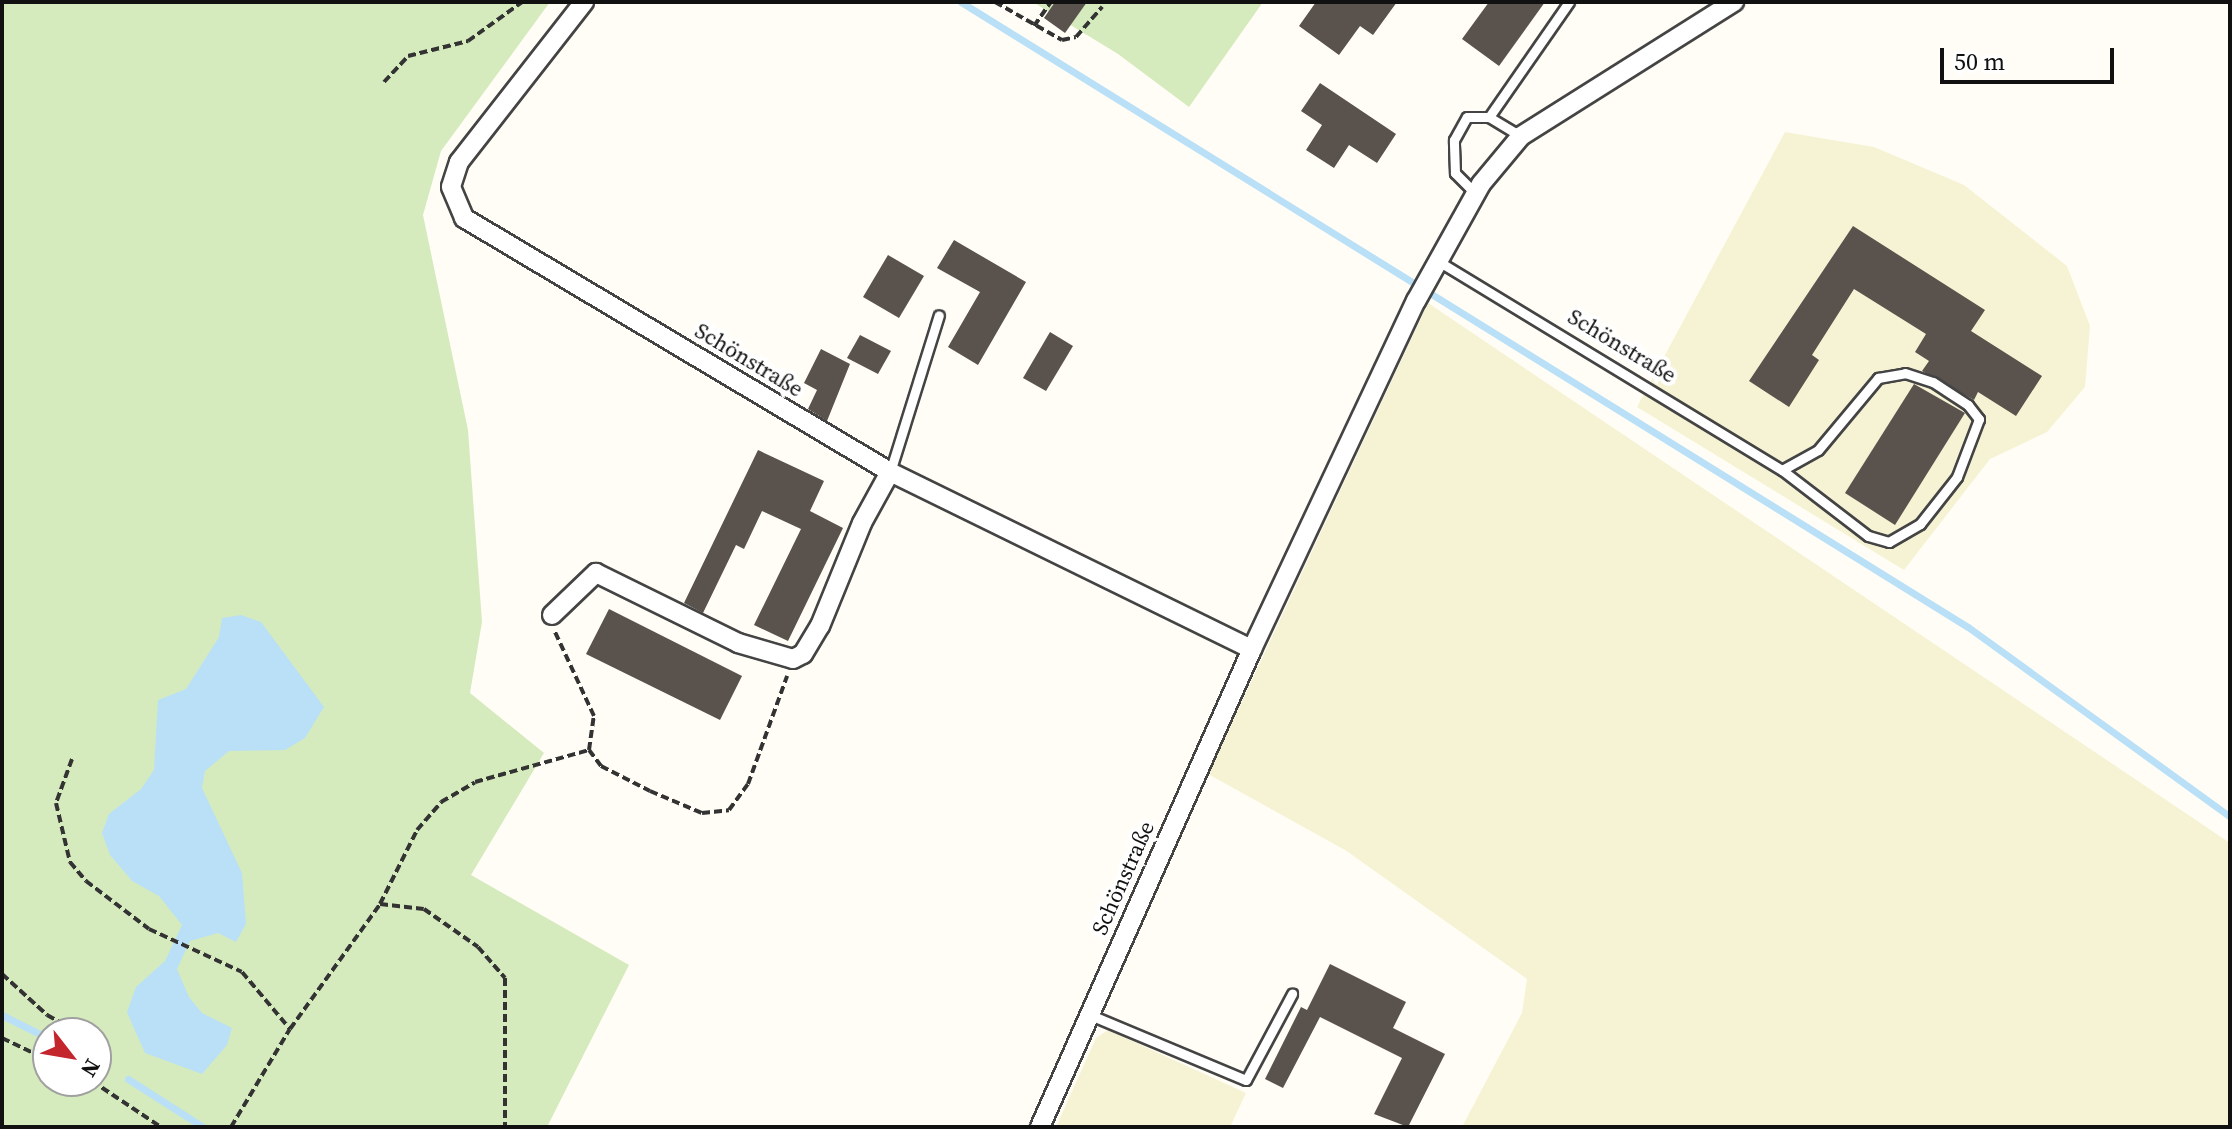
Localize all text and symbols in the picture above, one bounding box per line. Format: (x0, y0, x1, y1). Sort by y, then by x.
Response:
scale bar (1944, 32, 2118, 82)
text: 50 m (1954, 45, 2005, 78)
street label: Schönstraße (1563, 303, 1681, 389)
street label: Schönstraße (690, 317, 808, 403)
street label: Schönstraße (1086, 817, 1160, 939)
north arrow (32, 1017, 112, 1097)
text: N (74, 1054, 108, 1083)

